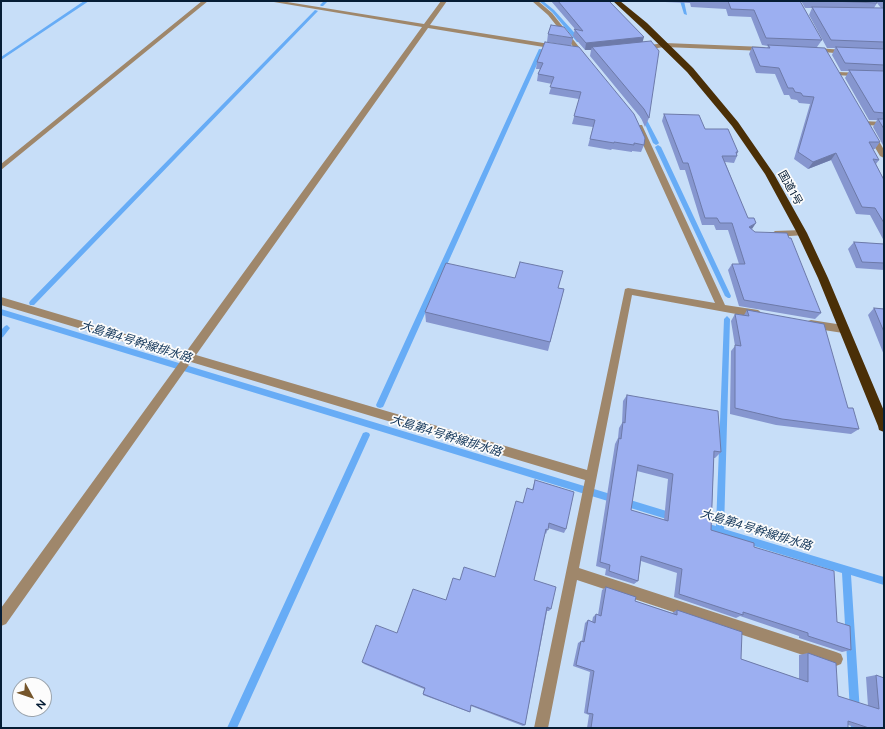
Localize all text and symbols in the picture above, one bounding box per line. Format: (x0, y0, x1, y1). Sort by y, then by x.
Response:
street label: 国道1号 (775, 168, 805, 208)
water label: 大島第4号幹線排水路 (79, 318, 193, 366)
water label: 大島第4号幹線排水路 (389, 412, 503, 460)
water label: 大島第4号幹線排水路 (699, 506, 813, 554)
north arrow (12, 677, 52, 717)
text: N (33, 697, 49, 712)

